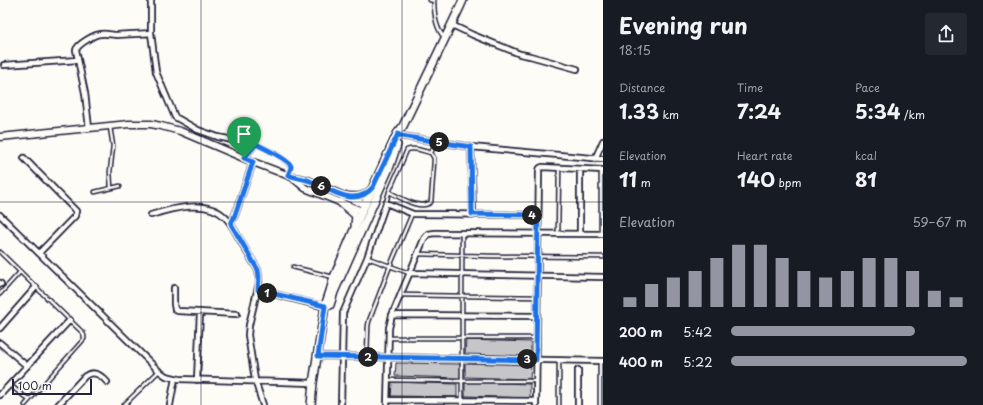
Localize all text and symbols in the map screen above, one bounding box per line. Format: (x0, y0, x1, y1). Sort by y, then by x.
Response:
text: Evening run (619, 8, 748, 41)
button: share (925, 13, 967, 55)
text: 18:15 (619, 40, 651, 59)
text: Distance (619, 79, 665, 96)
text: Time (737, 79, 763, 96)
text: Pace (855, 79, 880, 96)
text: 1.33 (619, 96, 659, 126)
text: 7:24 (737, 96, 781, 126)
text: 5:34 (855, 96, 901, 126)
text: km (659, 106, 679, 123)
text: /km (901, 106, 925, 123)
pin (227, 117, 261, 158)
icon: arrive (233, 123, 255, 145)
pin: 5 (429, 132, 449, 152)
text: 5 (435, 133, 443, 150)
text: Elevation (619, 147, 666, 164)
text: Heart rate (737, 147, 793, 164)
text: kcal (855, 147, 877, 164)
text: 11 (619, 164, 637, 194)
text: 140 (737, 164, 775, 194)
text: 81 (855, 164, 877, 194)
text: m (637, 174, 651, 191)
text: bpm (775, 174, 802, 191)
pin: 6 (311, 176, 331, 196)
text: 6 (317, 177, 325, 194)
pin: 4 (522, 205, 542, 225)
text: 4 (528, 206, 536, 223)
text: Elevation (619, 212, 675, 231)
text: 59–67 m (912, 212, 967, 231)
pin: 1 (257, 283, 277, 303)
text: 1 (264, 284, 270, 301)
text: 200 m (619, 322, 663, 341)
text: 5:42 (683, 322, 712, 341)
pin: 2 (358, 347, 378, 367)
text: 2 (364, 348, 372, 365)
pin: 3 (517, 349, 537, 369)
text: 3 (523, 350, 531, 367)
text: 400 m (619, 352, 663, 371)
text: 5:22 (683, 352, 713, 371)
scale bar (12, 377, 92, 396)
text: 100 m (18, 377, 52, 394)

